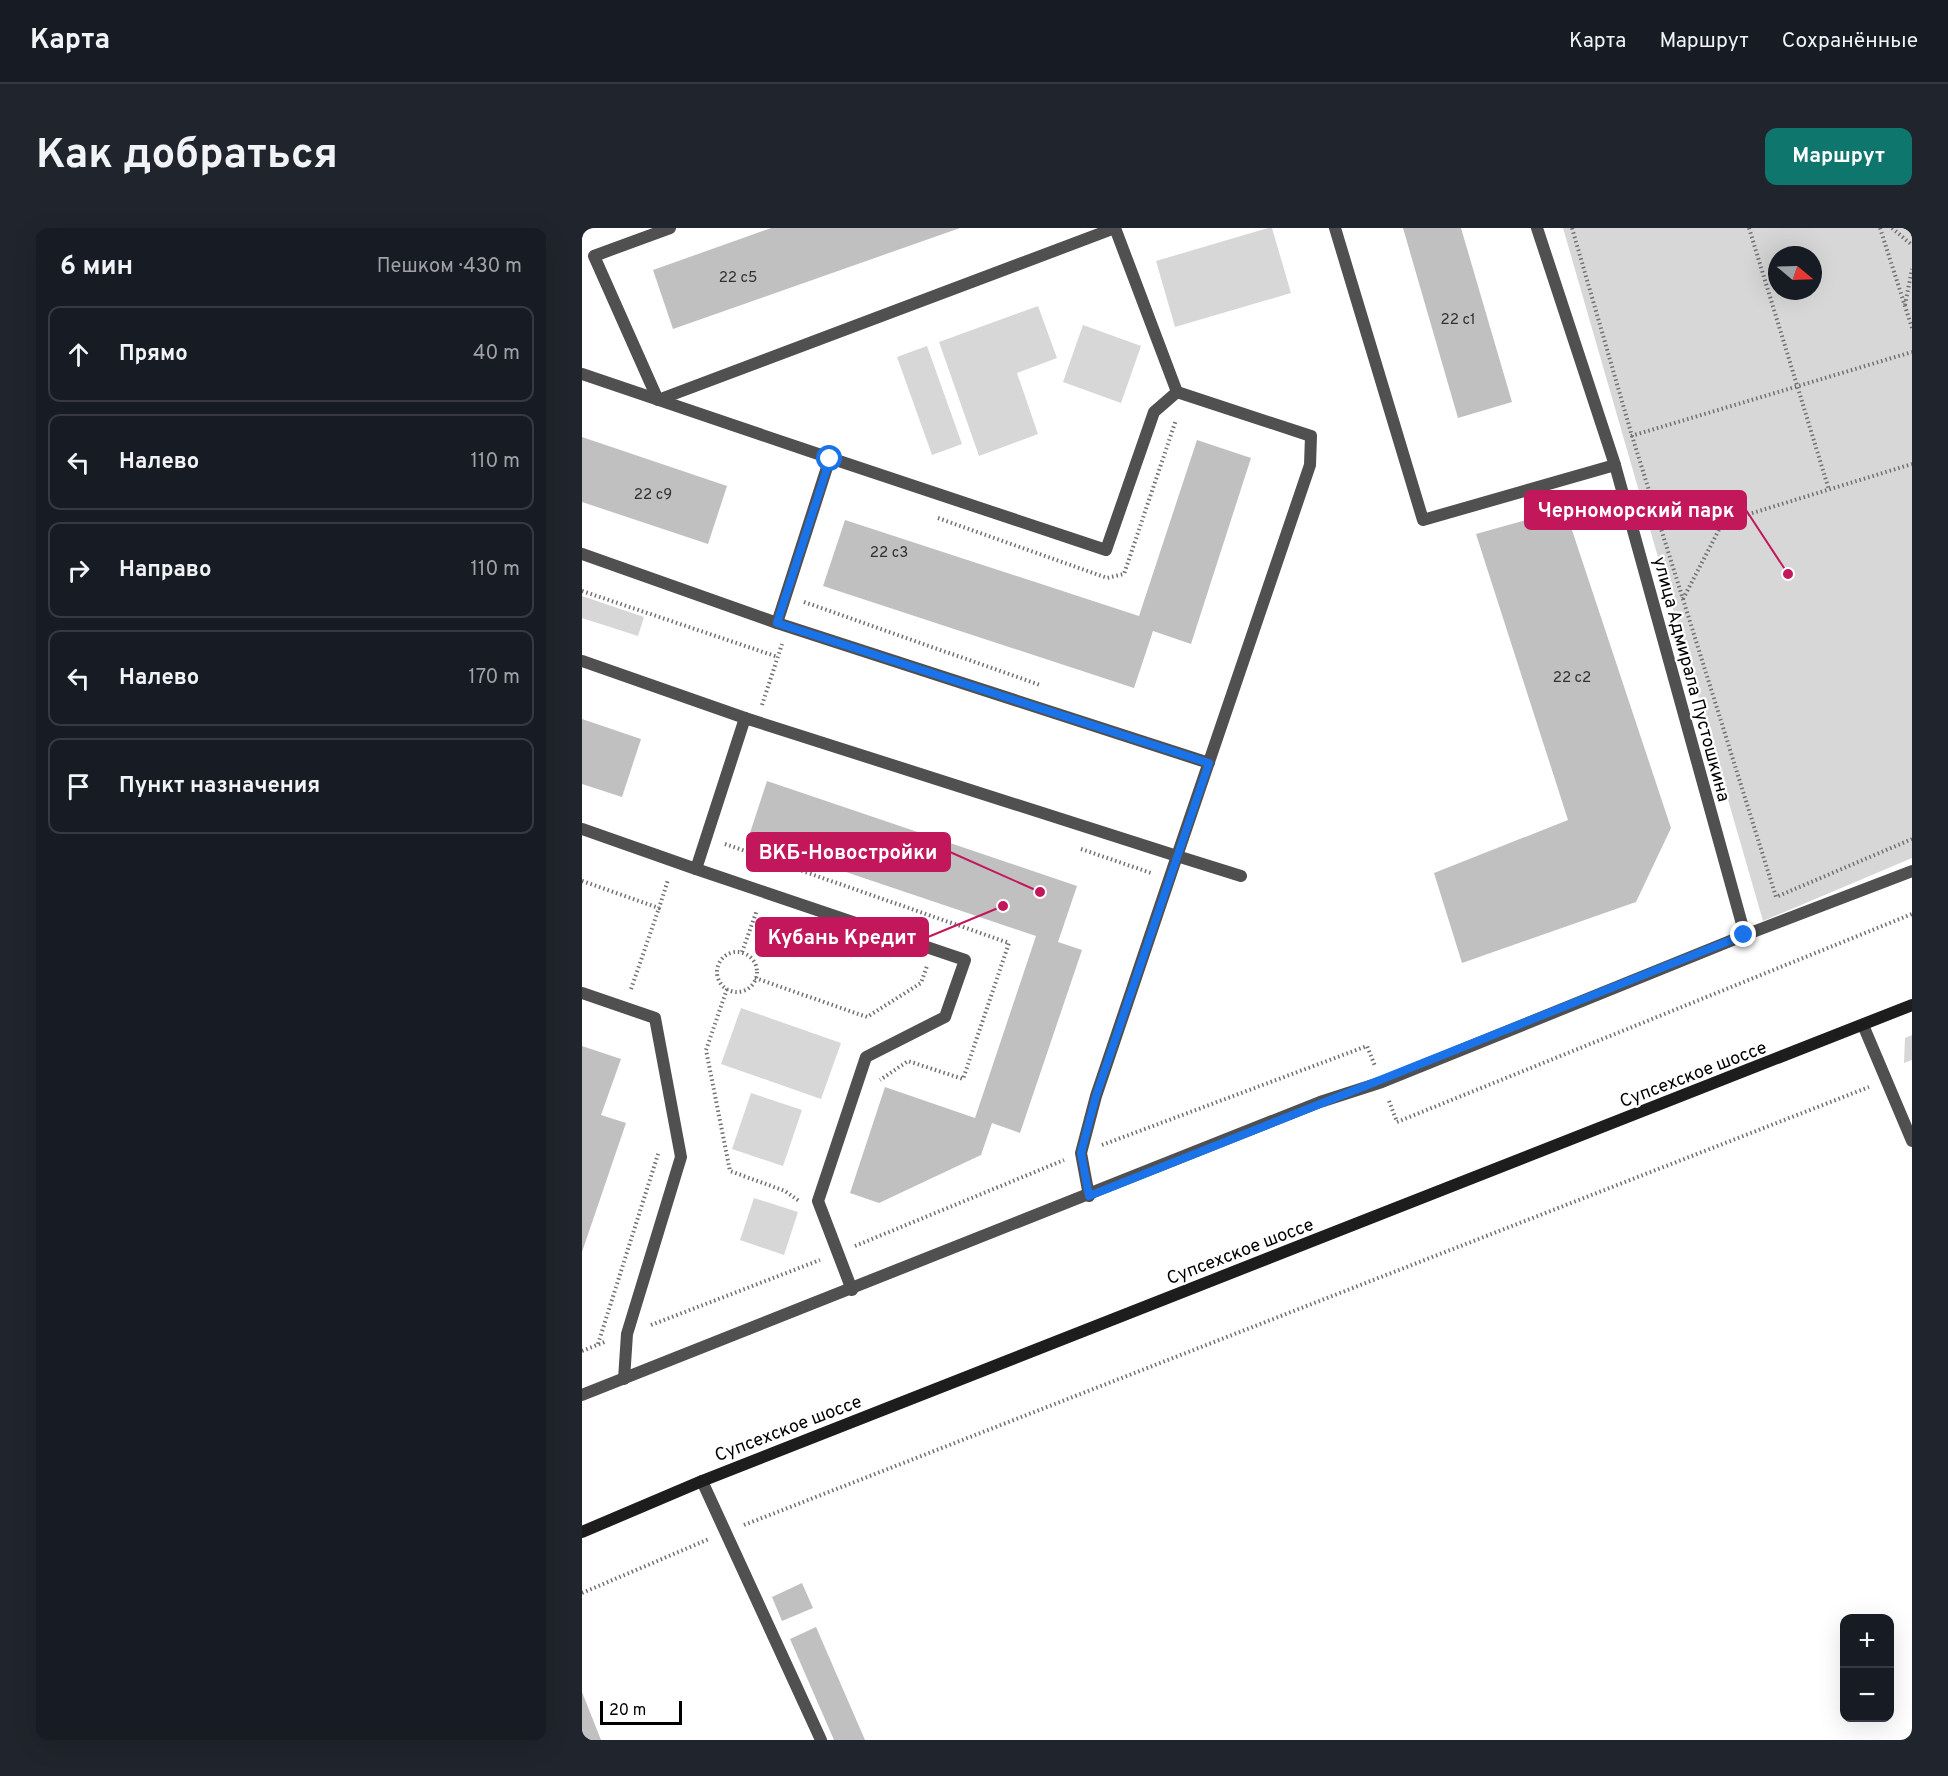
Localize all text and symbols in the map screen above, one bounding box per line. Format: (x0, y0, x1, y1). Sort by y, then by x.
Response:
text: Карта (30, 23, 110, 59)
text: Карта (1569, 28, 1626, 55)
text: Маршрут (1659, 28, 1749, 55)
text: Сохранённые (1782, 28, 1918, 55)
button: Маршрут (1765, 128, 1912, 185)
text: Как добраться (36, 130, 338, 183)
north arrow (1768, 246, 1822, 300)
text: 6 мин (60, 251, 133, 284)
text: Пешком · 430 m (377, 254, 522, 280)
house number: 22 с5 (719, 269, 757, 288)
house number: 22 с1 (1441, 311, 1475, 330)
icon: ahead (62, 338, 95, 371)
text: Прямо (119, 341, 188, 368)
text: 40 m (473, 341, 520, 367)
route start (816, 445, 842, 471)
icon: left (62, 446, 95, 479)
text: Налево (119, 449, 199, 476)
text: 110 m (471, 449, 520, 475)
house number: 22 c9 (634, 486, 672, 505)
callout: Черноморский парк (1525, 491, 1746, 529)
text: Черноморский парк (1537, 499, 1735, 525)
house number: 22 с3 (870, 544, 908, 563)
icon: right (62, 554, 95, 587)
street label: улица Адмирала Пустошкина (1647, 554, 1734, 804)
text: Направо (119, 557, 211, 584)
text: 110 m (471, 557, 520, 583)
icon: left (62, 662, 95, 695)
text: Налево (119, 665, 199, 692)
text: 170 m (468, 665, 520, 691)
house number: 22 с2 (1553, 669, 1591, 688)
icon: arrive (62, 770, 95, 803)
text: Пункт назначения (119, 773, 320, 800)
callout: ВКБ-Новостройки (747, 833, 950, 871)
text: ВКБ-Новостройки (759, 841, 937, 867)
callout: Кубань Кредит (756, 918, 928, 956)
route end (1730, 921, 1756, 947)
text: Кубань Кредит (768, 926, 916, 952)
street label: Супсехское шоссе (1617, 1037, 1770, 1114)
street label: Супсехское шоссе (1164, 1214, 1317, 1291)
street label: Супсехское шоссе (712, 1391, 865, 1468)
map controls (1840, 1614, 1894, 1722)
button: + (1840, 1614, 1894, 1668)
button: − (1840, 1668, 1894, 1722)
scale bar (600, 1698, 682, 1726)
text: 20 m (609, 1701, 646, 1721)

